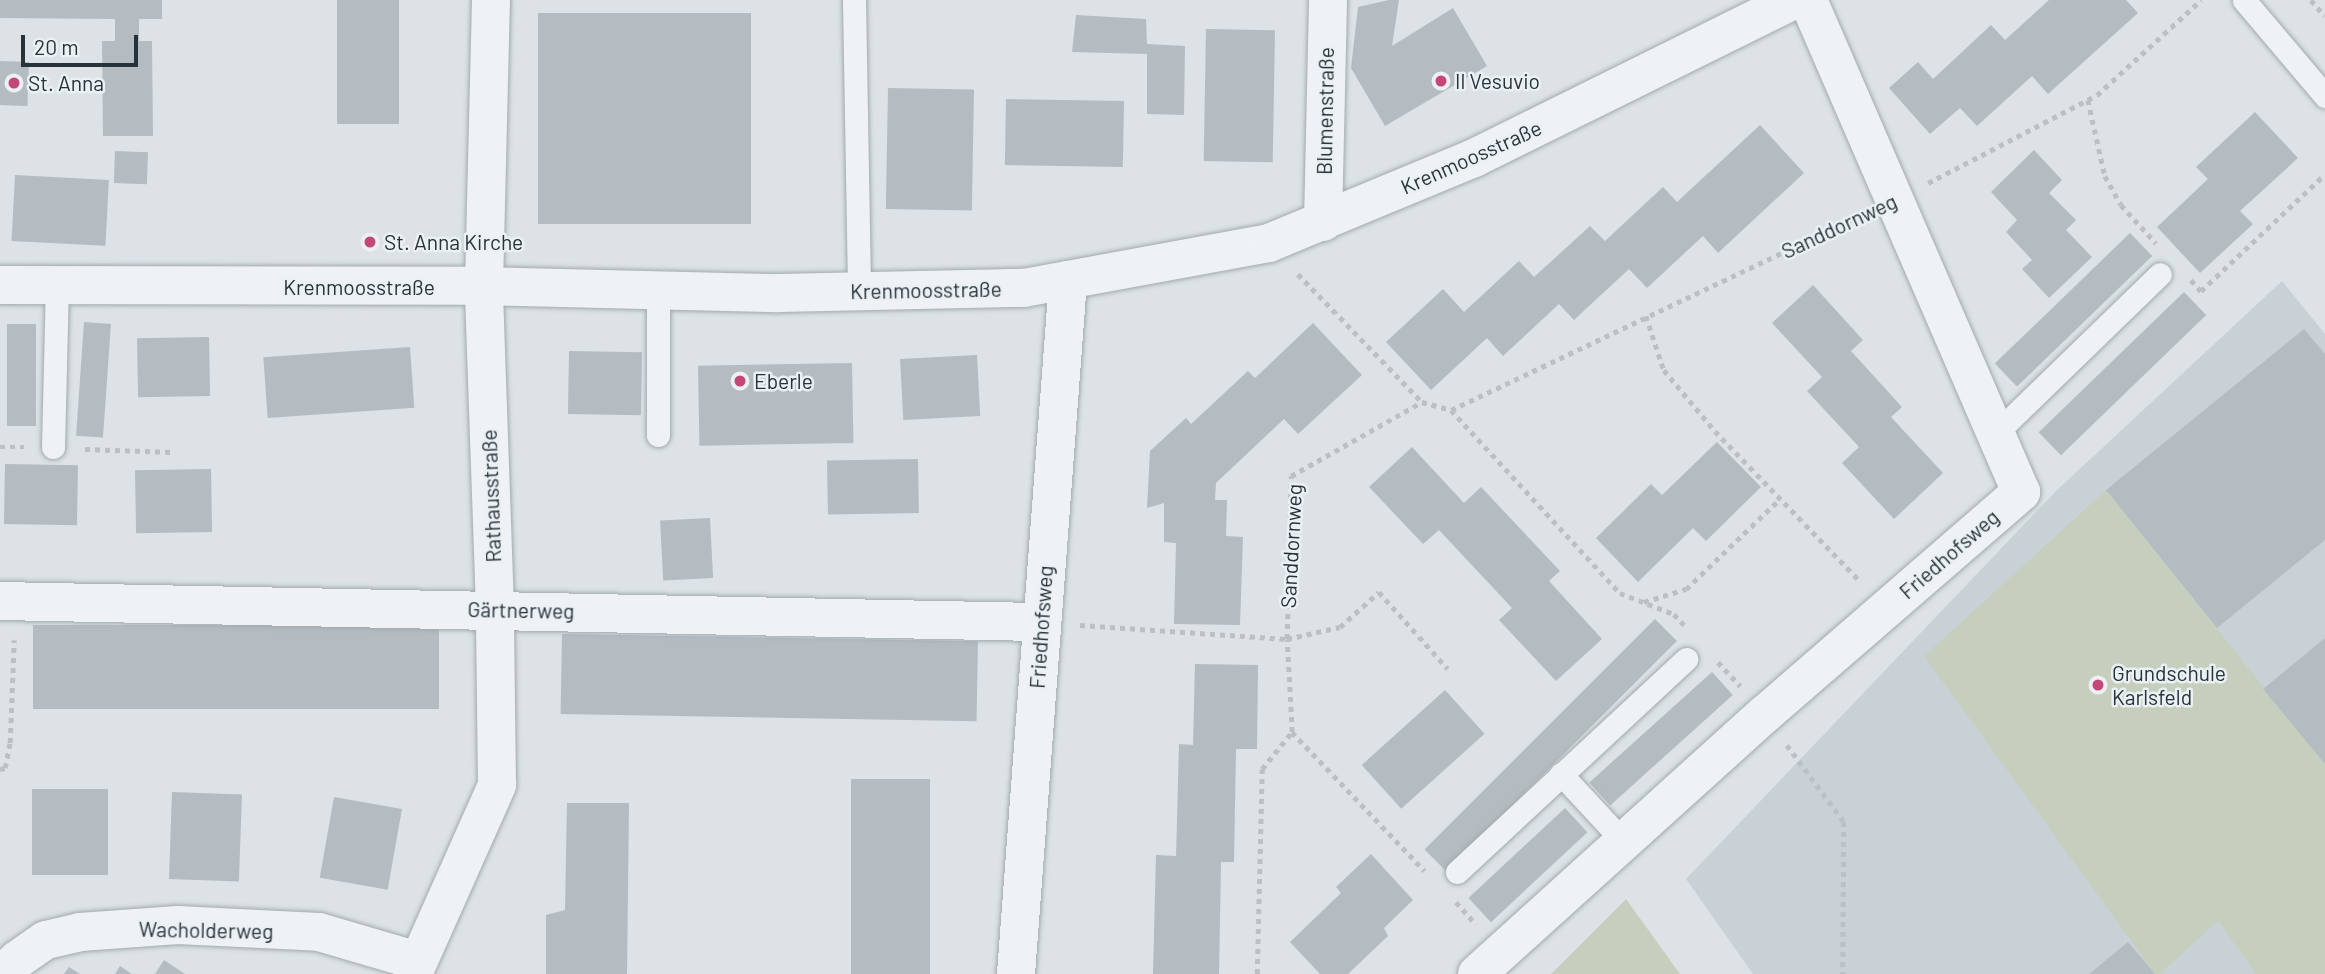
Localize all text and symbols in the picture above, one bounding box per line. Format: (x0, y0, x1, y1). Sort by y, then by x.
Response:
scale bar (24, 21, 142, 65)
text: 20 m (34, 34, 79, 59)
street label: Blumenstraße (1311, 47, 1339, 175)
place label: Il Vesuvio (1455, 68, 1540, 94)
place label: St. Anna (28, 70, 104, 96)
marker: Il Vesuvio (1433, 73, 1449, 89)
marker: St. Anna (6, 75, 22, 91)
street label: Krenmoosstraße (1397, 115, 1545, 199)
street label: Sanddornweg (1777, 188, 1901, 264)
place label: St. Anna Kirche (384, 229, 523, 255)
marker: St. Anna Kirche (362, 234, 378, 250)
street label: Krenmoosstraße (283, 274, 435, 300)
street label: Krenmoosstraße (850, 276, 1002, 304)
place label: Eberle (754, 368, 813, 394)
marker: Eberle (732, 373, 748, 389)
street label: Rathausstraße (476, 429, 506, 563)
street label: Sanddornweg (1275, 483, 1307, 609)
street label: Friedhofsweg (1894, 504, 2004, 604)
street label: Friedhofsweg (1024, 564, 1058, 690)
street label: Gärtnerweg (467, 596, 575, 624)
place label: Grundschule Karlsfeld (2112, 660, 2226, 710)
marker: Grundschule Karlsfeld (2090, 677, 2106, 693)
street label: Wacholderweg (138, 916, 274, 944)

